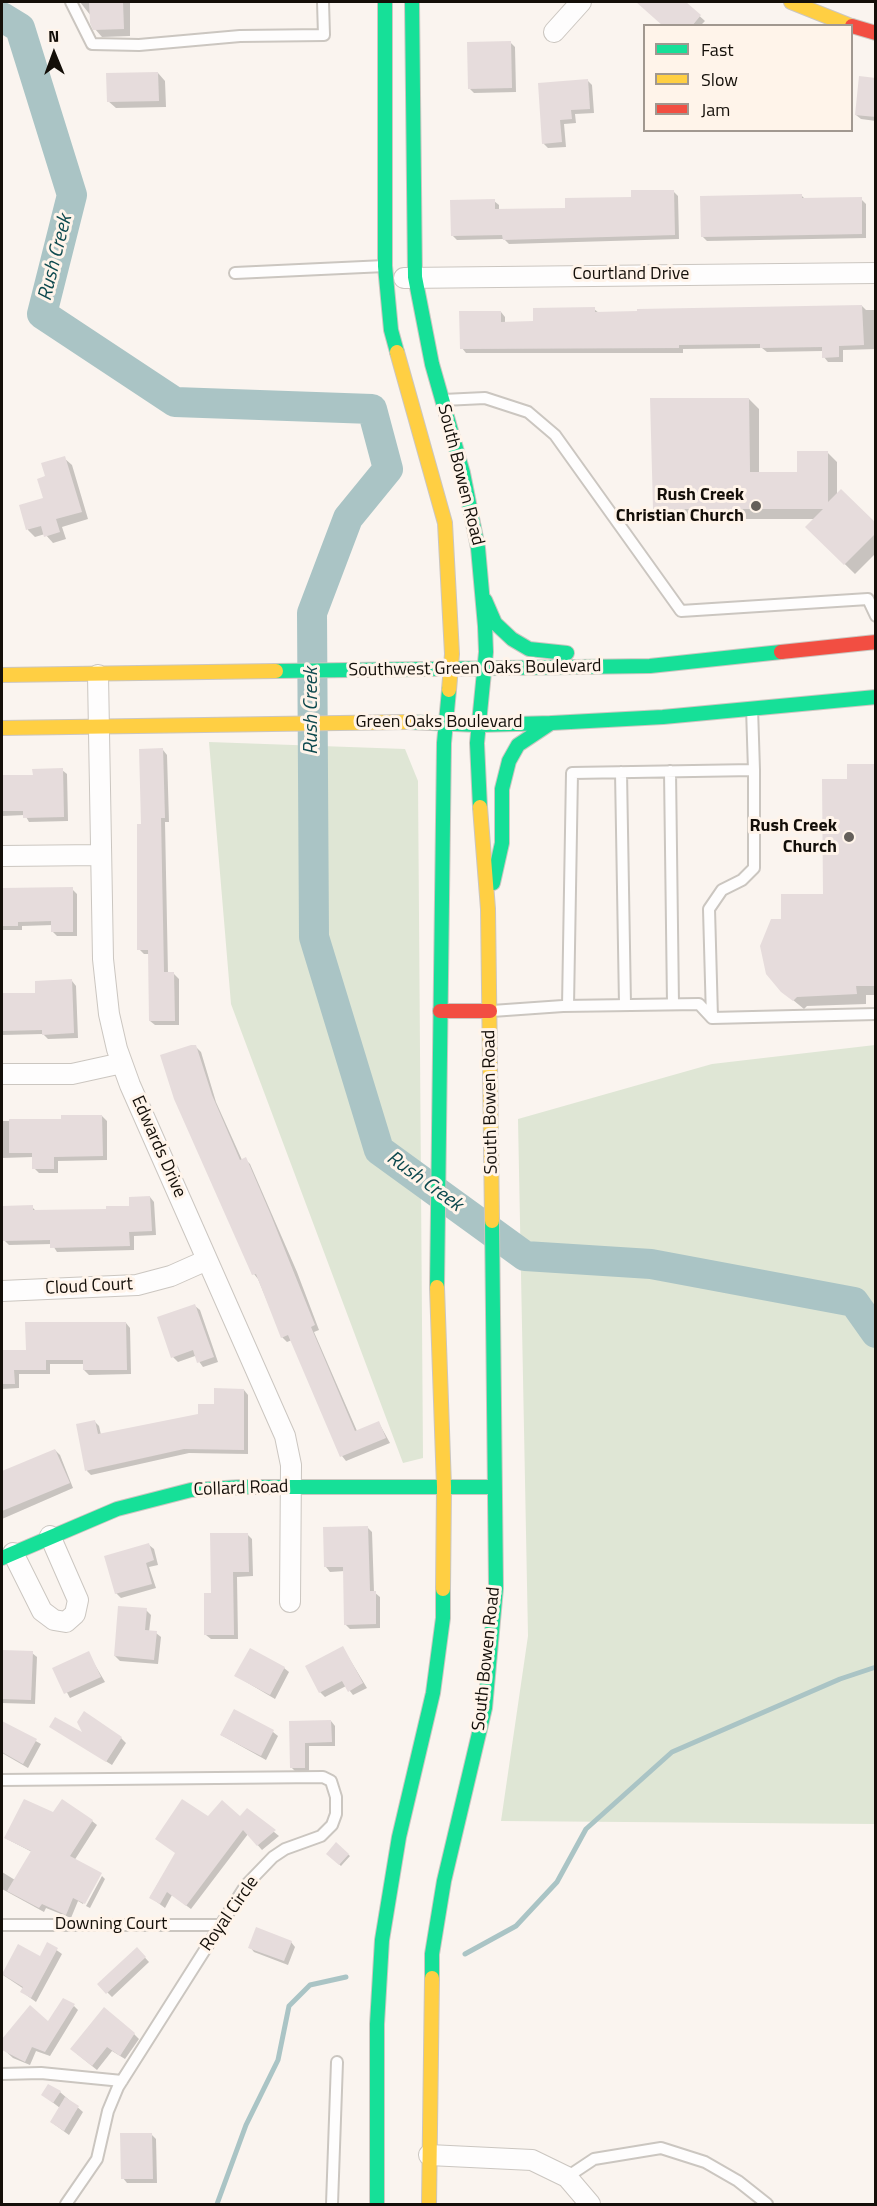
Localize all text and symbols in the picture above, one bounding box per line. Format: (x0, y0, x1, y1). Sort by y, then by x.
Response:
north arrow (24, 24, 84, 84)
text: N (48, 24, 59, 48)
legend (643, 24, 853, 132)
text: Fast (701, 36, 734, 63)
text: Slow (701, 66, 738, 93)
text: Jam (701, 96, 730, 123)
water label: Rush Creek (34, 213, 78, 303)
street label: Courtland Drive (573, 264, 689, 286)
street label: South Bowen Road (432, 402, 488, 548)
place label: Rush Creek Christian Church (616, 485, 744, 528)
marker: Rush Creek Christian Church (749, 499, 763, 513)
street label: Southwest Green Oaks Boulevard (348, 656, 602, 682)
water label: Rush Creek (300, 667, 324, 755)
street label: Green Oaks Boulevard (355, 712, 523, 734)
place label: Rush Creek Church (749, 816, 837, 858)
marker: Rush Creek Church (842, 830, 856, 844)
street label: South Bowen Road (479, 1030, 503, 1174)
street label: Edwards Drive (126, 1093, 190, 1201)
water label: Rush Creek (381, 1147, 467, 1217)
street label: Cloud Court (45, 1274, 133, 1300)
street label: Collard Road (193, 1477, 289, 1501)
street label: South Bowen Road (469, 1586, 505, 1732)
street label: Royal Circle (196, 1872, 264, 1956)
street label: Downing Court (55, 1914, 167, 1936)

